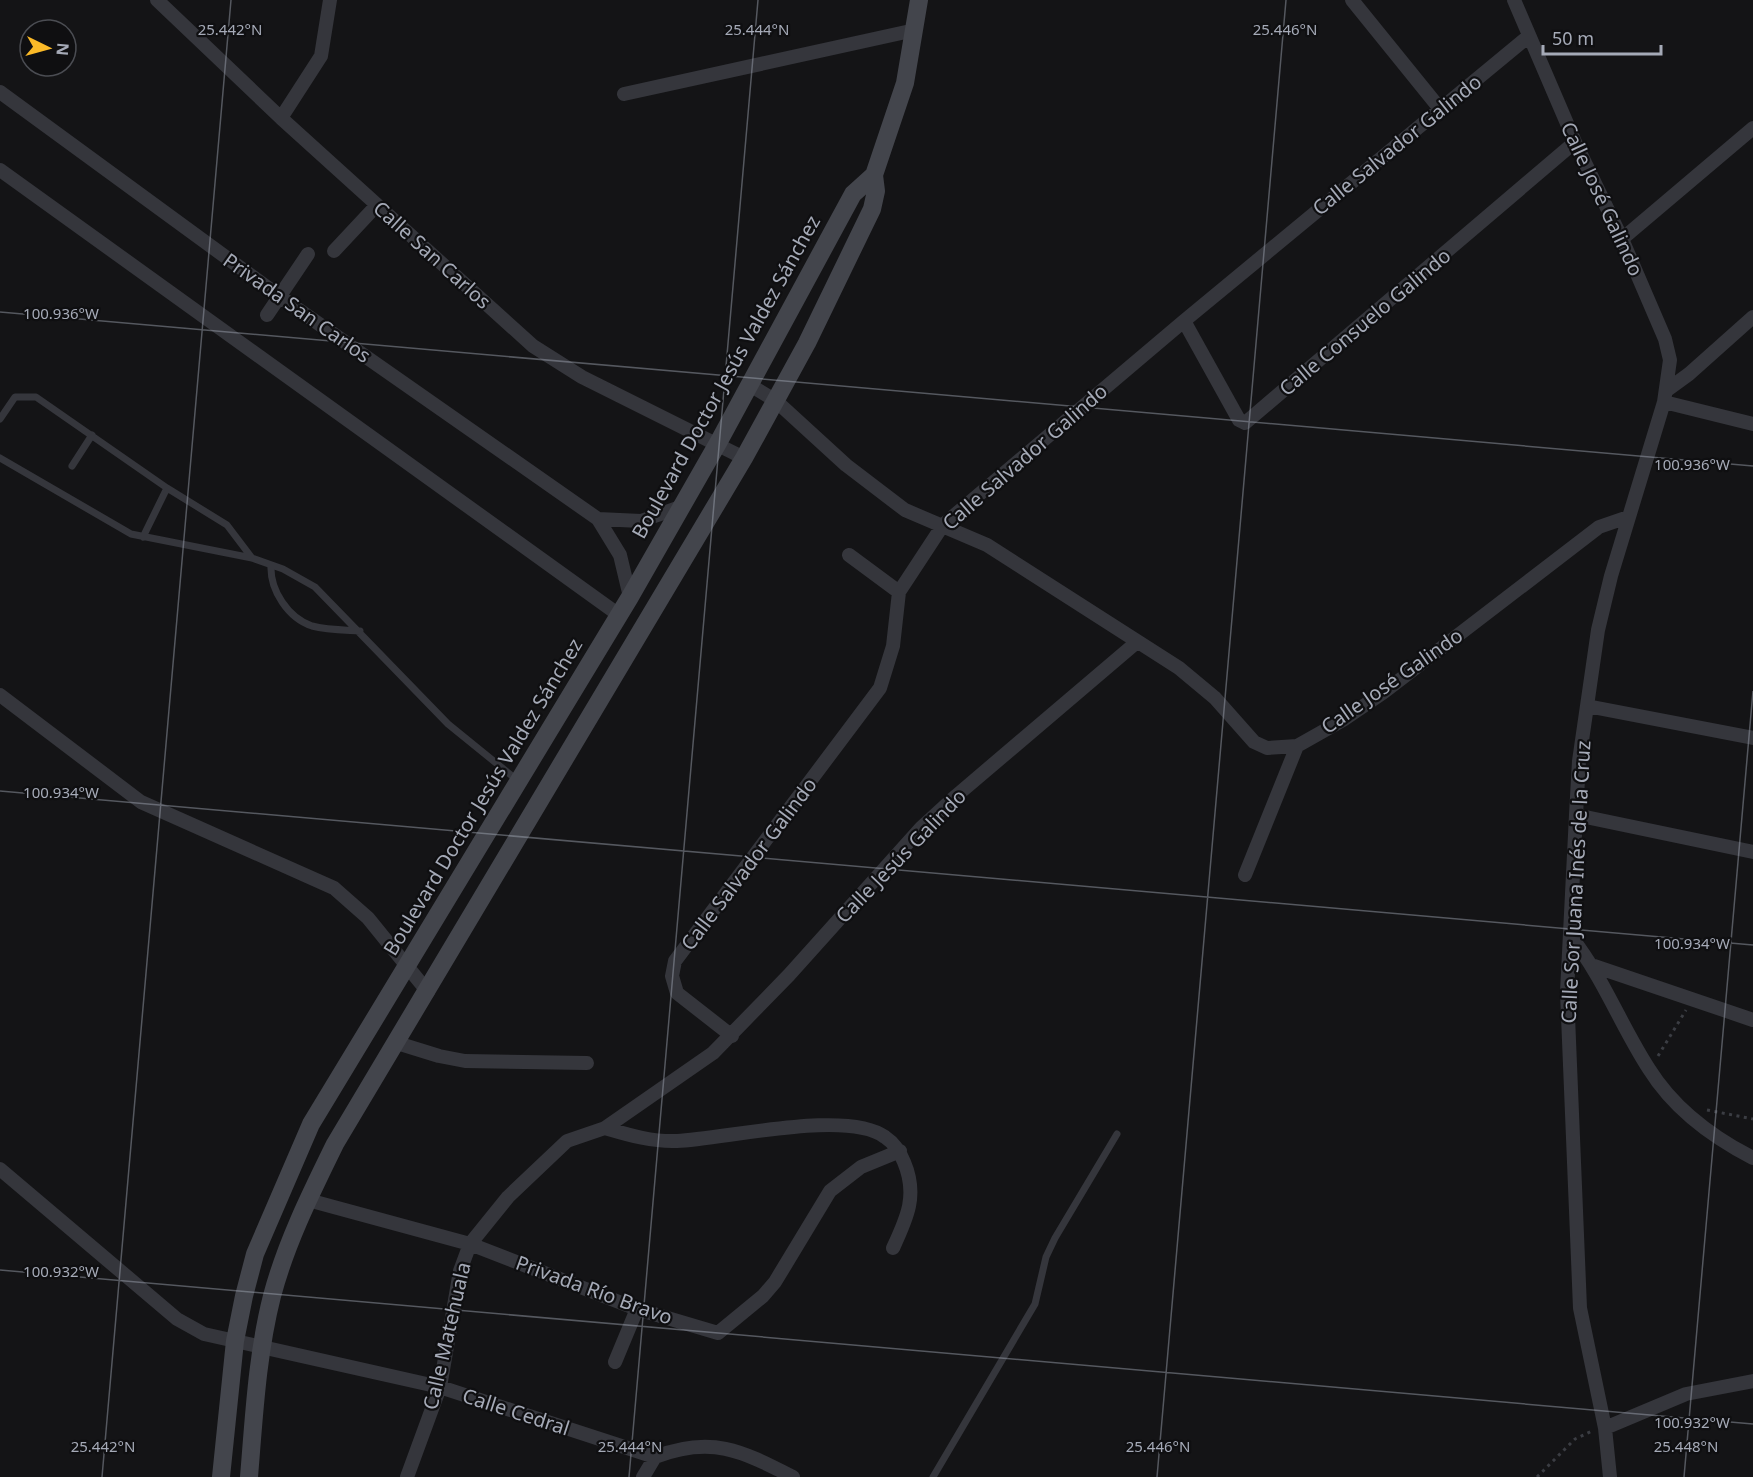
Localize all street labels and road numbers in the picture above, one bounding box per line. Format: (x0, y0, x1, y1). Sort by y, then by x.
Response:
street label: Calle Salvador Galindo (1307, 68, 1487, 221)
street label: Calle José Galindo (1555, 117, 1650, 280)
street label: Calle San Carlos (368, 195, 497, 315)
street label: Boulevard Doctor Jesús Valdez Sánchez (625, 210, 826, 543)
street label: Calle Consuelo Galindo (1273, 242, 1456, 401)
street label: Privada San Carlos (218, 247, 376, 369)
street label: Calle Salvador Galindo (937, 378, 1113, 536)
street label: Calle José Galindo (1316, 622, 1468, 740)
street label: Boulevard Doctor Jesús Valdez Sánchez (377, 633, 588, 960)
street label: Calle Sor Juana Inés de la Cruz (1555, 740, 1596, 1024)
street label: Calle Salvador Galindo (675, 772, 823, 956)
street label: Calle Jesús Galindo (829, 783, 972, 929)
street label: Privada Río Bravo (512, 1249, 676, 1330)
street label: Calle Matehuala (416, 1259, 477, 1412)
street label: Calle Cedral (459, 1382, 573, 1442)

